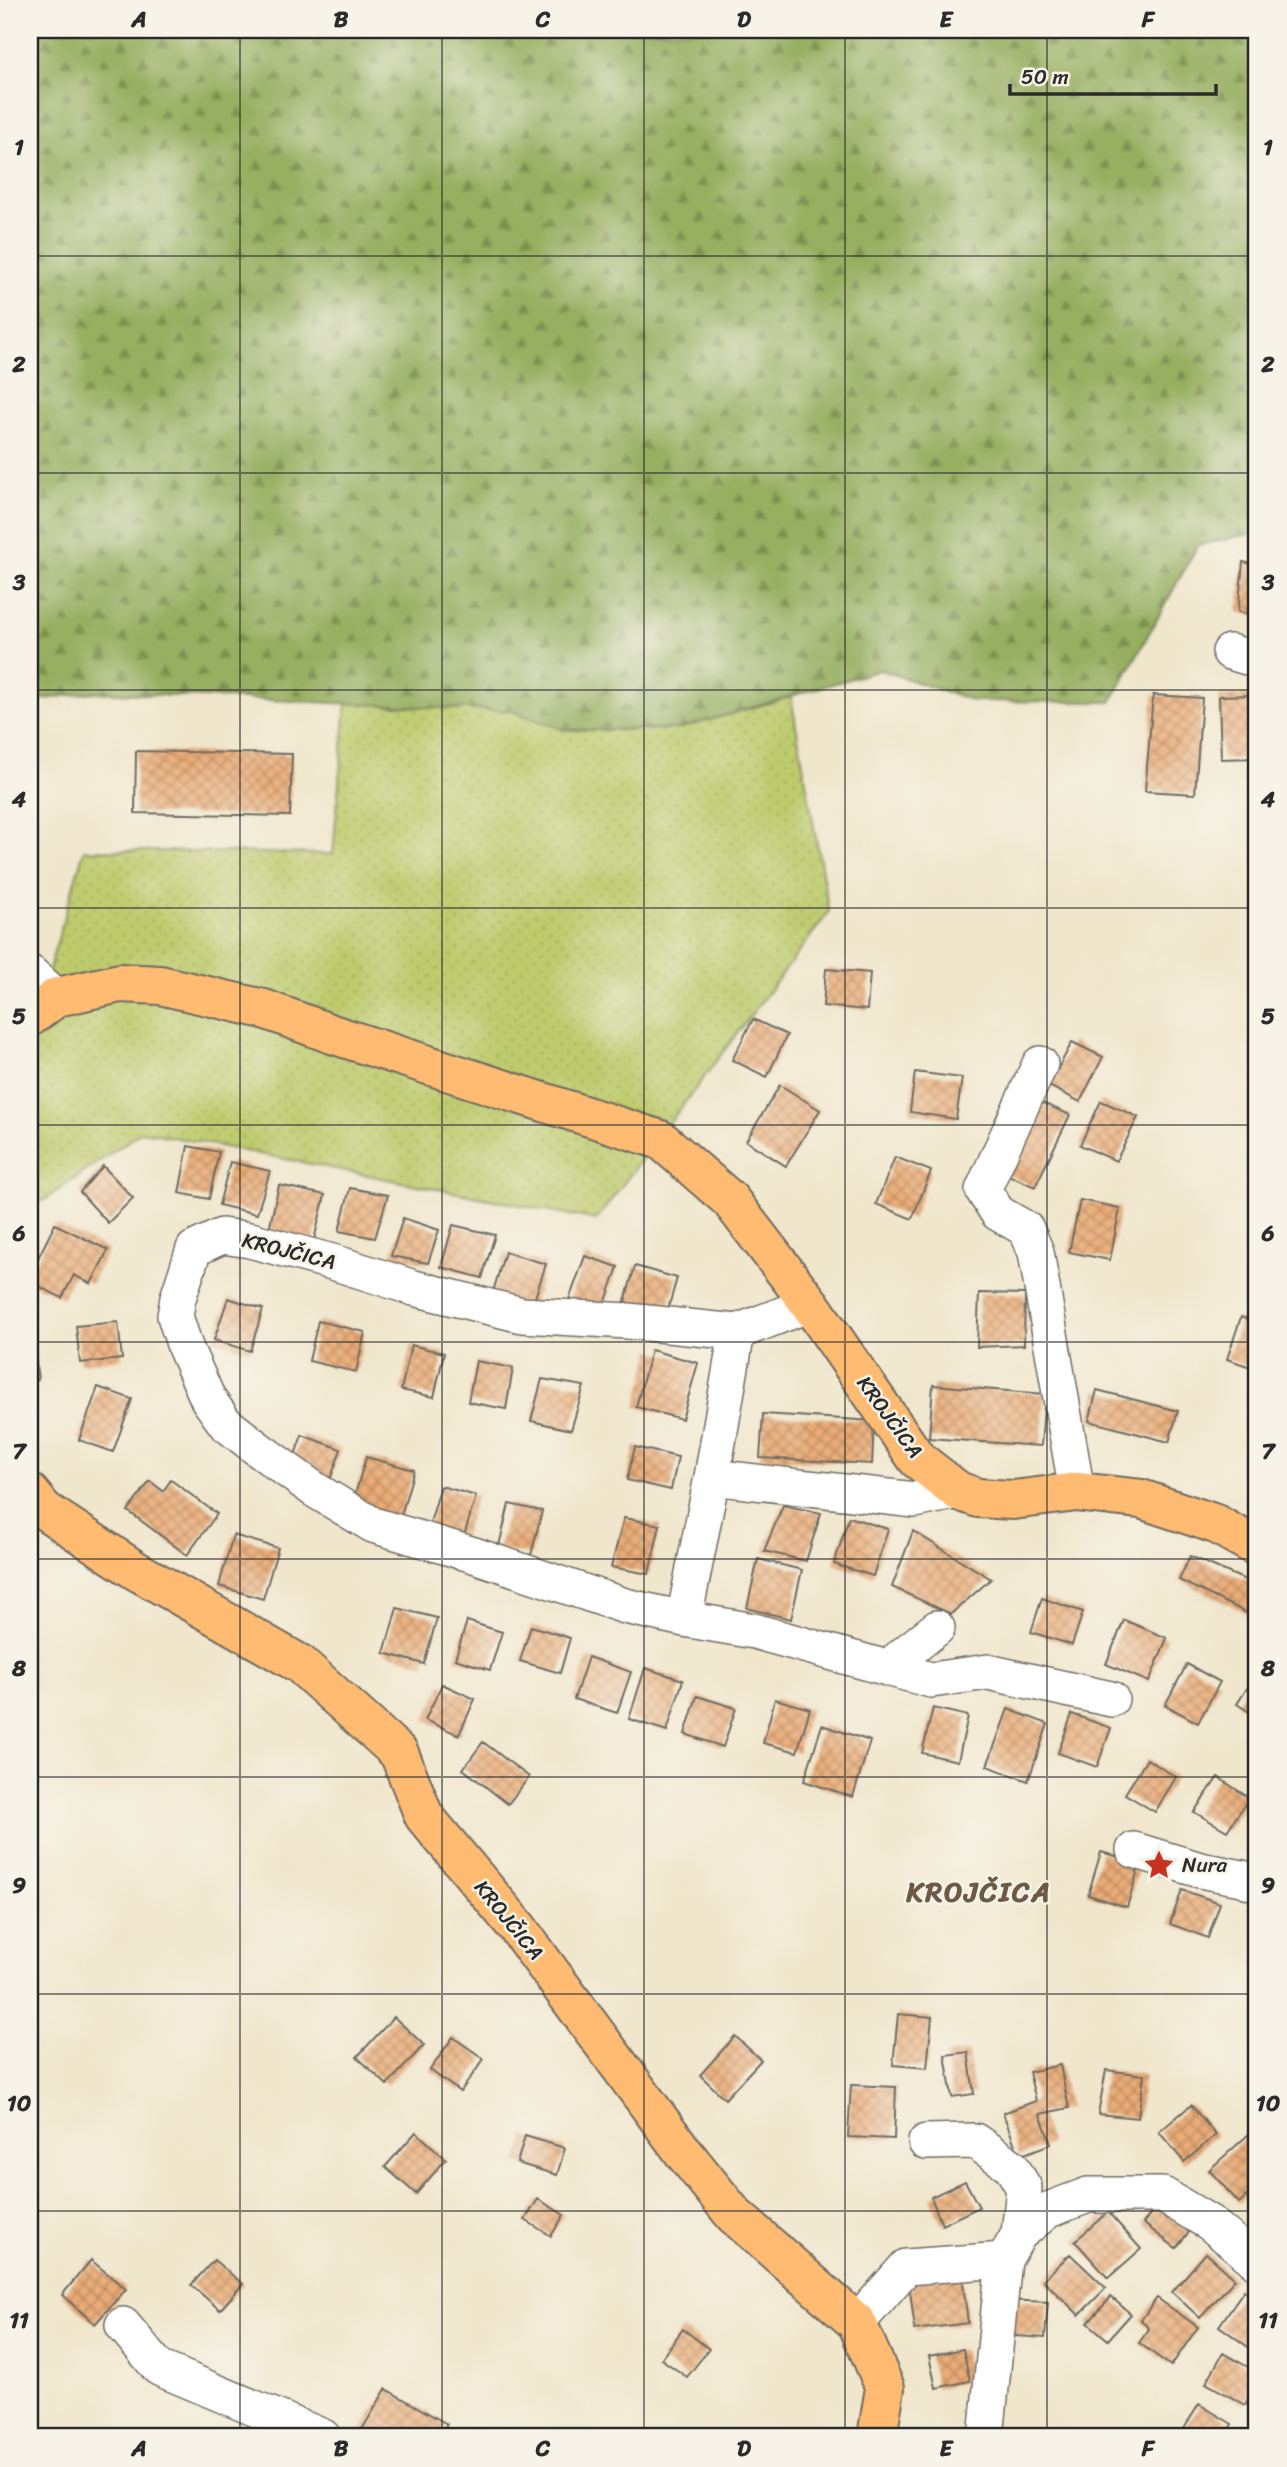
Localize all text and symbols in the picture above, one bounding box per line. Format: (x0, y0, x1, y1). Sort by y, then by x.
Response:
text: A (130, 0, 147, 40)
text: B (334, 0, 349, 40)
text: C (535, 0, 551, 40)
text: D (737, 0, 752, 40)
text: E (940, 0, 955, 40)
text: F (1141, 0, 1156, 40)
scale bar (1010, 52, 1217, 96)
text: 50 m (1021, 58, 1069, 96)
text: 1 (14, 127, 24, 168)
text: 1 (1263, 127, 1273, 168)
text: 2 (11, 344, 26, 385)
text: 2 (1260, 344, 1275, 385)
text: 3 (12, 562, 26, 603)
text: 3 (1261, 562, 1275, 603)
text: 4 (11, 779, 27, 820)
text: 4 (1260, 779, 1276, 820)
text: 5 (12, 996, 26, 1037)
text: 5 (1261, 996, 1275, 1037)
text: 6 (11, 1213, 26, 1254)
text: 6 (1260, 1213, 1275, 1254)
street label: KROJČICA (238, 1221, 340, 1281)
street label: KROJČICA (847, 1367, 933, 1467)
text: 7 (12, 1431, 27, 1472)
text: 7 (1261, 1431, 1276, 1472)
text: 8 (11, 1648, 26, 1689)
text: 8 (1260, 1648, 1275, 1689)
place label: Nura (1182, 1846, 1227, 1884)
place icon: Nura (1142, 1848, 1176, 1882)
text: 9 (12, 1865, 26, 1906)
text: 9 (1261, 1865, 1275, 1906)
district label: KROJČICA (905, 1867, 1052, 1916)
street label: KROJČICA (464, 1871, 554, 1969)
text: 10 (7, 2083, 32, 2124)
text: 10 (1256, 2083, 1281, 2124)
text: 11 (9, 2300, 29, 2341)
text: 11 (1258, 2300, 1278, 2341)
text: A (130, 2428, 147, 2467)
text: B (334, 2428, 349, 2467)
text: C (535, 2428, 551, 2467)
text: D (737, 2428, 752, 2467)
text: E (940, 2428, 955, 2467)
text: F (1141, 2428, 1156, 2467)

